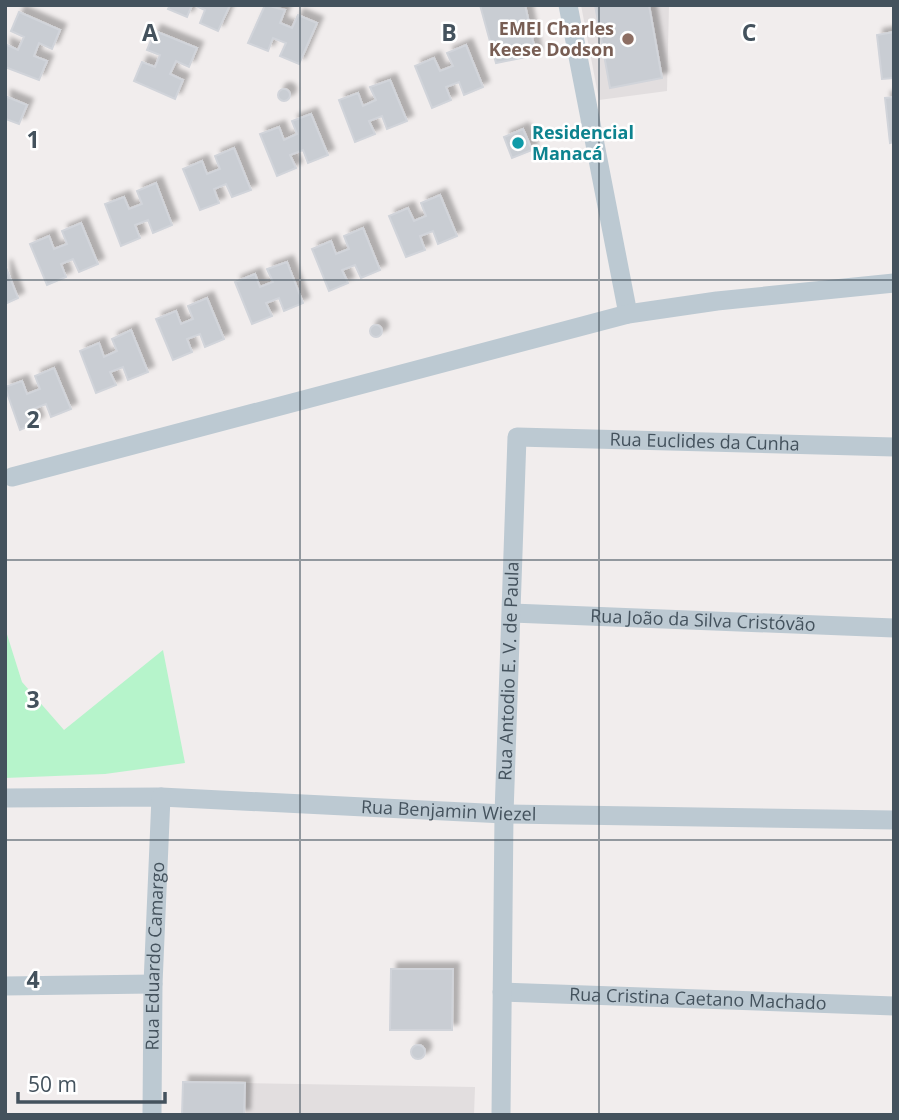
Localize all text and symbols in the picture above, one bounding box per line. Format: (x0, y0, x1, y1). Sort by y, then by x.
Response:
text: A (142, 16, 158, 48)
text: B (441, 16, 457, 48)
place label: EMEI Charles Keese Dodson (489, 16, 614, 61)
text: C (742, 16, 756, 48)
marker: EMEI Charles Keese Dodson (620, 31, 636, 47)
place label: Residencial Manacá (532, 120, 634, 165)
text: 1 (26, 123, 40, 155)
marker: Residencial Manacá (510, 135, 526, 151)
text: 2 (26, 403, 40, 435)
street label: Rua Euclides da Cunha (609, 426, 800, 455)
street label: Rua Antodio E. V. de Paula (492, 561, 524, 781)
street label: Rua João da Silva Cristóvão (590, 603, 816, 636)
text: 3 (26, 683, 40, 715)
street label: Rua Benjamin Wiezel (360, 794, 537, 825)
street label: Rua Eduardo Camargo (139, 861, 169, 1051)
text: 4 (26, 963, 40, 995)
street label: Rua Cristina Caetano Machado (569, 981, 827, 1015)
scale bar (18, 1060, 164, 1104)
text: 50 m (28, 1070, 77, 1098)

